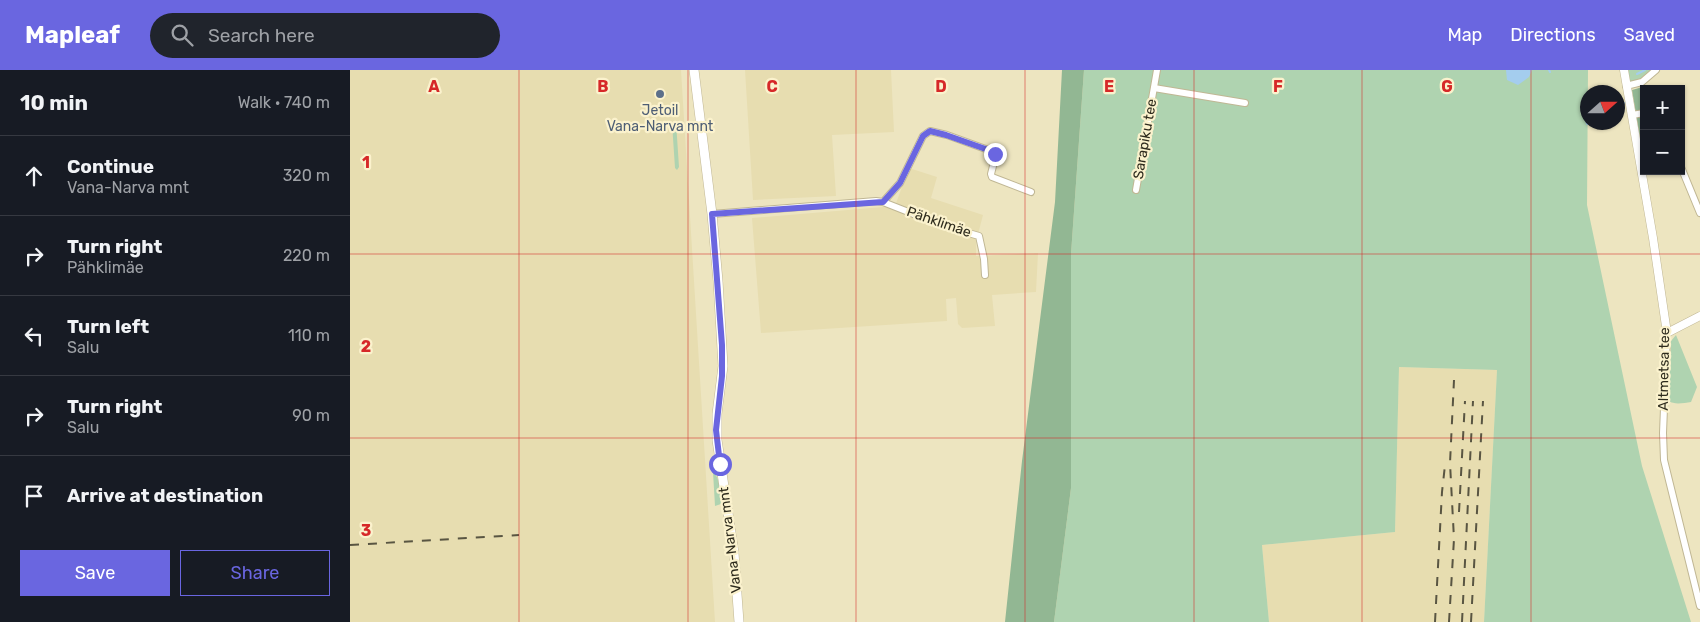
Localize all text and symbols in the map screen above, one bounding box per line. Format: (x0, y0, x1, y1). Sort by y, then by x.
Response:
search box (150, 13, 500, 58)
text: Mapleaf (25, 21, 120, 49)
icon: search (168, 21, 196, 49)
text: Search here (208, 24, 315, 47)
text: Map (1447, 24, 1482, 46)
text: Directions (1510, 24, 1596, 46)
text: Saved (1624, 24, 1675, 46)
text: A (428, 77, 440, 96)
text: B (597, 77, 609, 96)
text: C (766, 77, 778, 96)
text: D (935, 77, 947, 96)
text: E (1104, 77, 1114, 96)
text: F (1273, 77, 1283, 96)
text: G (1441, 77, 1453, 96)
north arrow (1580, 85, 1625, 130)
map controls (1640, 85, 1685, 175)
button: + (1640, 85, 1685, 130)
marker: Jetoil Vana-Narva mnt (654, 88, 666, 100)
text: 10 min (20, 90, 88, 115)
text: Walk · 740 m (238, 93, 330, 112)
street label: Sarapiku tee (1130, 97, 1160, 180)
place label: Jetoil Vana-Narva mnt (607, 102, 714, 135)
button: − (1640, 130, 1685, 175)
route end (984, 143, 1007, 166)
text: 1 (362, 153, 370, 172)
text: Continue (67, 155, 154, 178)
icon: ahead (20, 162, 48, 190)
text: 320 m (283, 166, 330, 185)
text: Vana-Narva mnt (67, 178, 189, 197)
street label: Pähklimäe (904, 203, 974, 241)
text: Turn right (67, 235, 162, 258)
icon: right (20, 242, 48, 270)
text: 220 m (283, 246, 330, 265)
text: Pähklimäe (67, 258, 144, 277)
text: Turn left (67, 315, 149, 338)
icon: left (20, 322, 48, 350)
text: 110 m (288, 326, 330, 345)
street label: Altmetsa tee (1655, 327, 1673, 411)
text: 2 (361, 337, 371, 356)
text: Salu (67, 338, 99, 357)
text: Turn right (67, 395, 162, 418)
icon: right (20, 402, 48, 430)
text: 90 m (292, 406, 330, 425)
text: Salu (67, 418, 99, 437)
route start (709, 453, 732, 476)
icon: arrive (20, 482, 48, 510)
text: Arrive at destination (67, 484, 263, 507)
street label: Vana-Narva mnt (715, 485, 745, 594)
text: 3 (361, 521, 371, 540)
button: Save (20, 550, 170, 596)
button: Share (180, 550, 330, 596)

